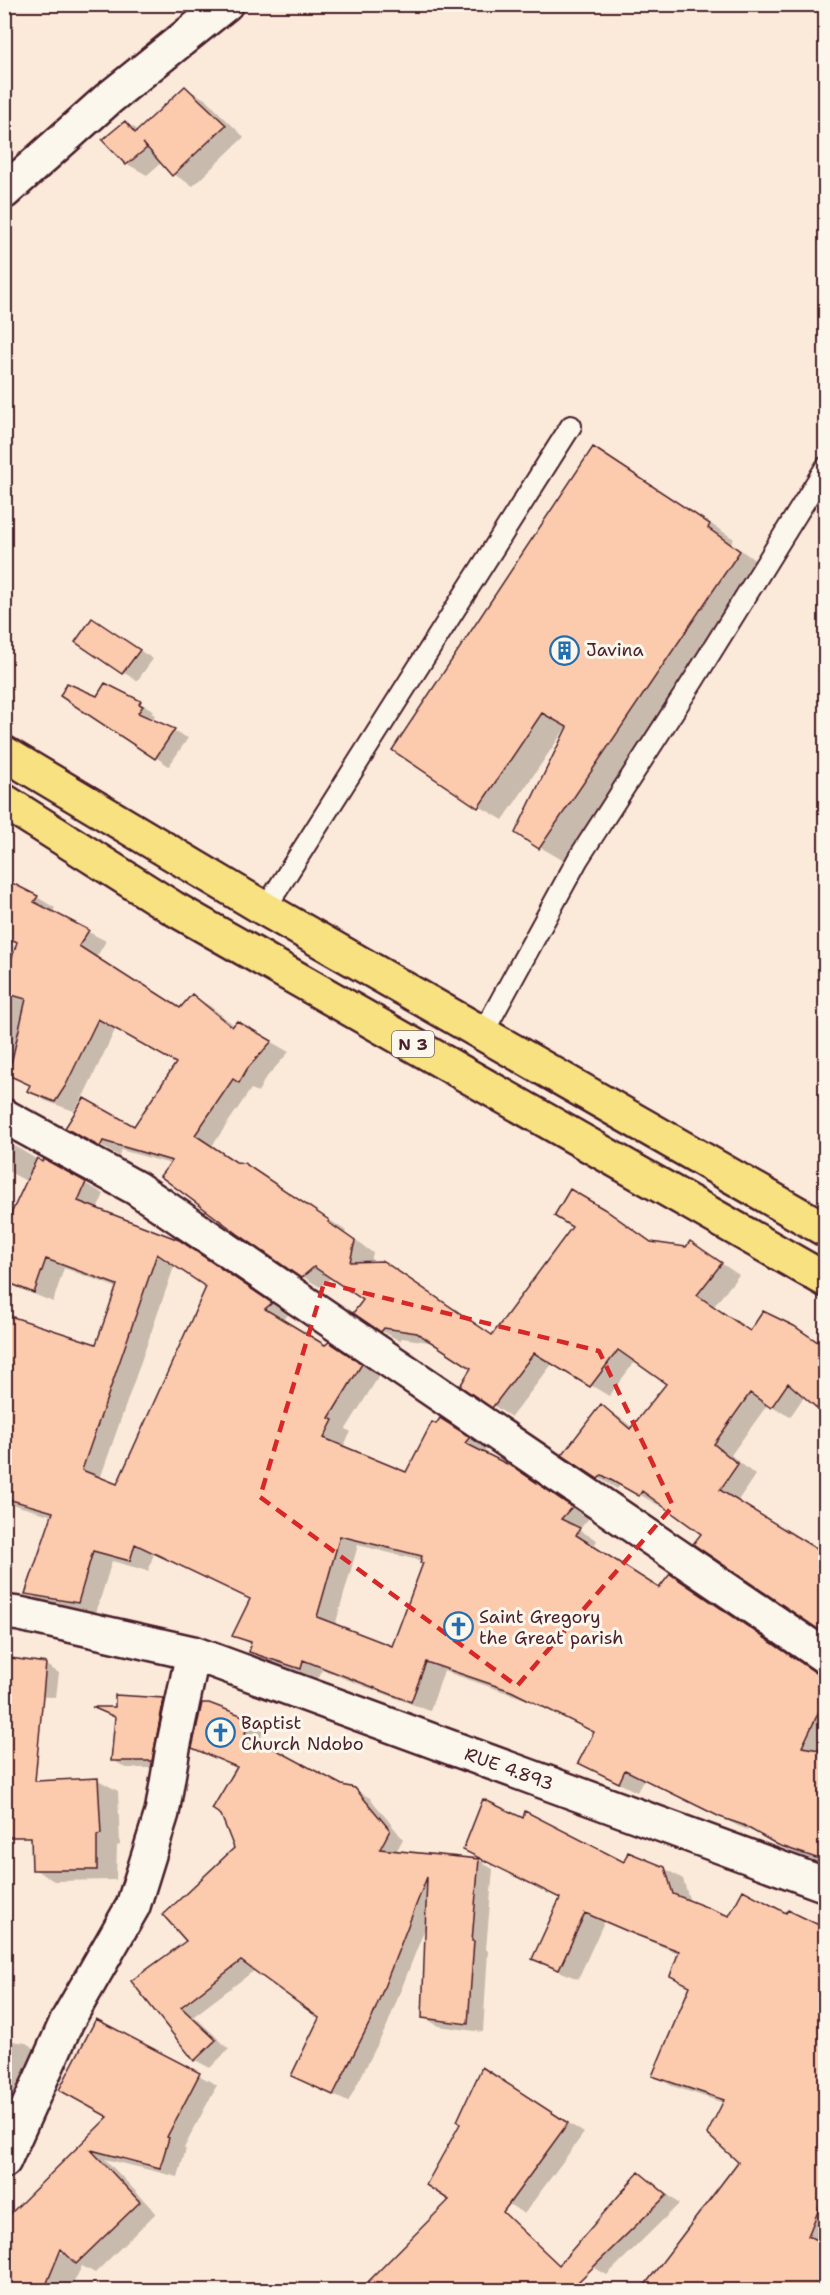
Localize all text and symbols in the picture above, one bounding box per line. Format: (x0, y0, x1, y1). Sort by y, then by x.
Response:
building icon: Javina (549, 634, 581, 666)
place label: Javina (586, 638, 644, 662)
road number: N 3 (392, 1031, 434, 1057)
place label: Saint Gregory the Great parish (479, 1605, 624, 1650)
church icon: Saint Gregory the Great parish (442, 1611, 474, 1643)
place label: Baptist Church Ndobo (241, 1711, 364, 1756)
church icon: Baptist Church Ndobo (204, 1717, 236, 1749)
street label: RUE 4.893 (461, 1742, 557, 1796)

